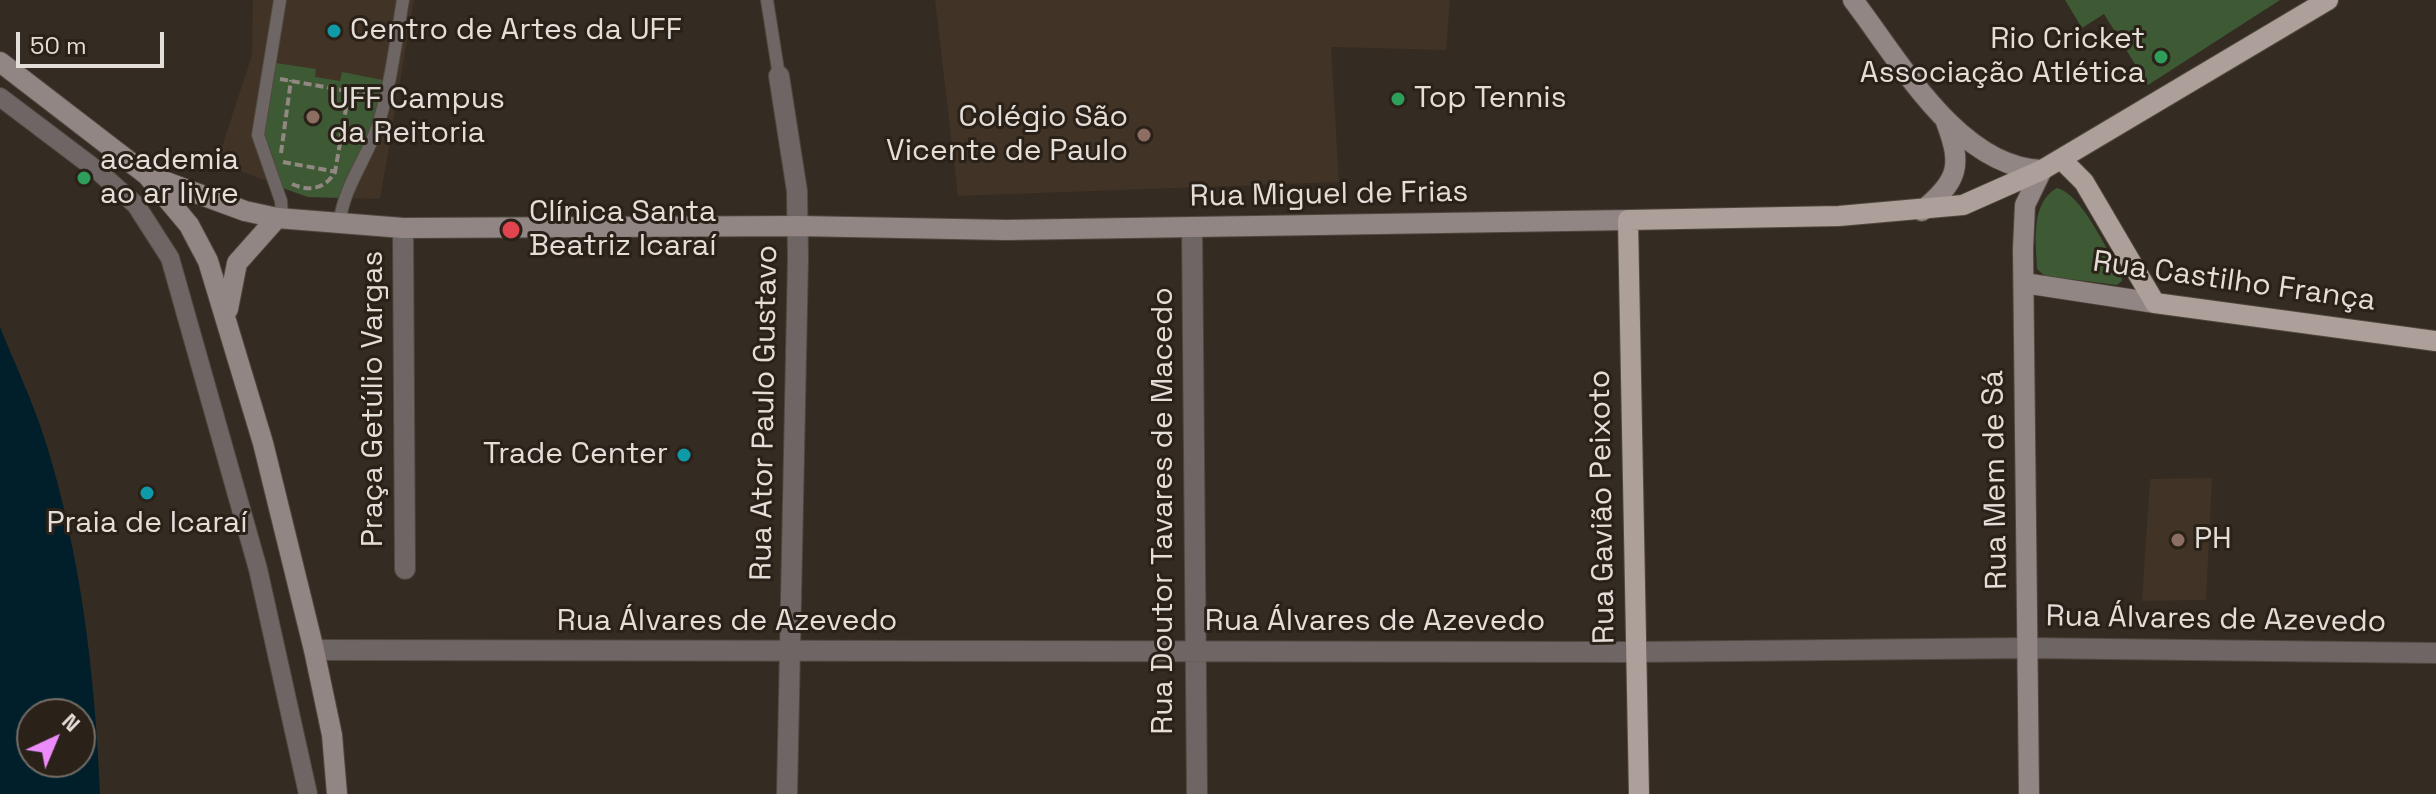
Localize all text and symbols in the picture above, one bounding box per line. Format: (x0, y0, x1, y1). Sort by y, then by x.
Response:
place label: Centro de Artes da UFF (350, 13, 682, 49)
scale bar (20, 16, 168, 66)
marker: Centro de Artes da UFF (325, 22, 343, 40)
place label: Rio Cricket Associação Atlética (1860, 22, 2145, 92)
text: 50 m (30, 30, 87, 61)
marker: Rio Cricket Associação Atlética (2152, 48, 2170, 66)
place label: Top Tennis (1414, 81, 1567, 117)
place label: UFF Campus da Reitoria (329, 82, 505, 152)
marker: Top Tennis (1389, 90, 1407, 108)
place label: Colégio São Vicente de Paulo (886, 100, 1128, 170)
marker: UFF Campus da Reitoria (304, 108, 322, 126)
marker: Colégio São Vicente de Paulo (1135, 126, 1153, 144)
place label: academia ao ar livre (100, 143, 239, 214)
marker: academia ao ar livre (75, 169, 93, 187)
street label: Rua Miguel de Frias (1189, 175, 1469, 215)
place label: Clínica Santa Beatriz Icaraí (529, 195, 717, 266)
marker: Clínica Santa Beatriz Icaraí (500, 219, 522, 241)
street label: Rua Castilho França (2090, 244, 2378, 320)
street label: Rua Ator Paulo Gustavo (744, 245, 786, 581)
street label: Praça Getúlio Vargas (356, 251, 392, 547)
street label: Rua Doutor Tavares de Macedo (1146, 287, 1182, 735)
street label: Rua Gavião Peixoto (1583, 370, 1623, 644)
street label: Rua Mem de Sá (1976, 370, 2016, 590)
place label: Trade Center (483, 437, 668, 473)
marker: Trade Center (675, 446, 693, 464)
marker: Praia de Icaraí (138, 484, 156, 502)
place label: Praia de Icaraí (46, 506, 248, 542)
place label: PH (2194, 522, 2232, 558)
marker: PH (2169, 531, 2187, 549)
street label: Rua Álvares de Azevedo (2045, 599, 2387, 641)
street label: Rua Álvares de Azevedo (557, 604, 897, 640)
street label: Rua Álvares de Azevedo (1205, 604, 1545, 640)
north arrow (16, 698, 96, 778)
text: N (56, 707, 86, 737)

